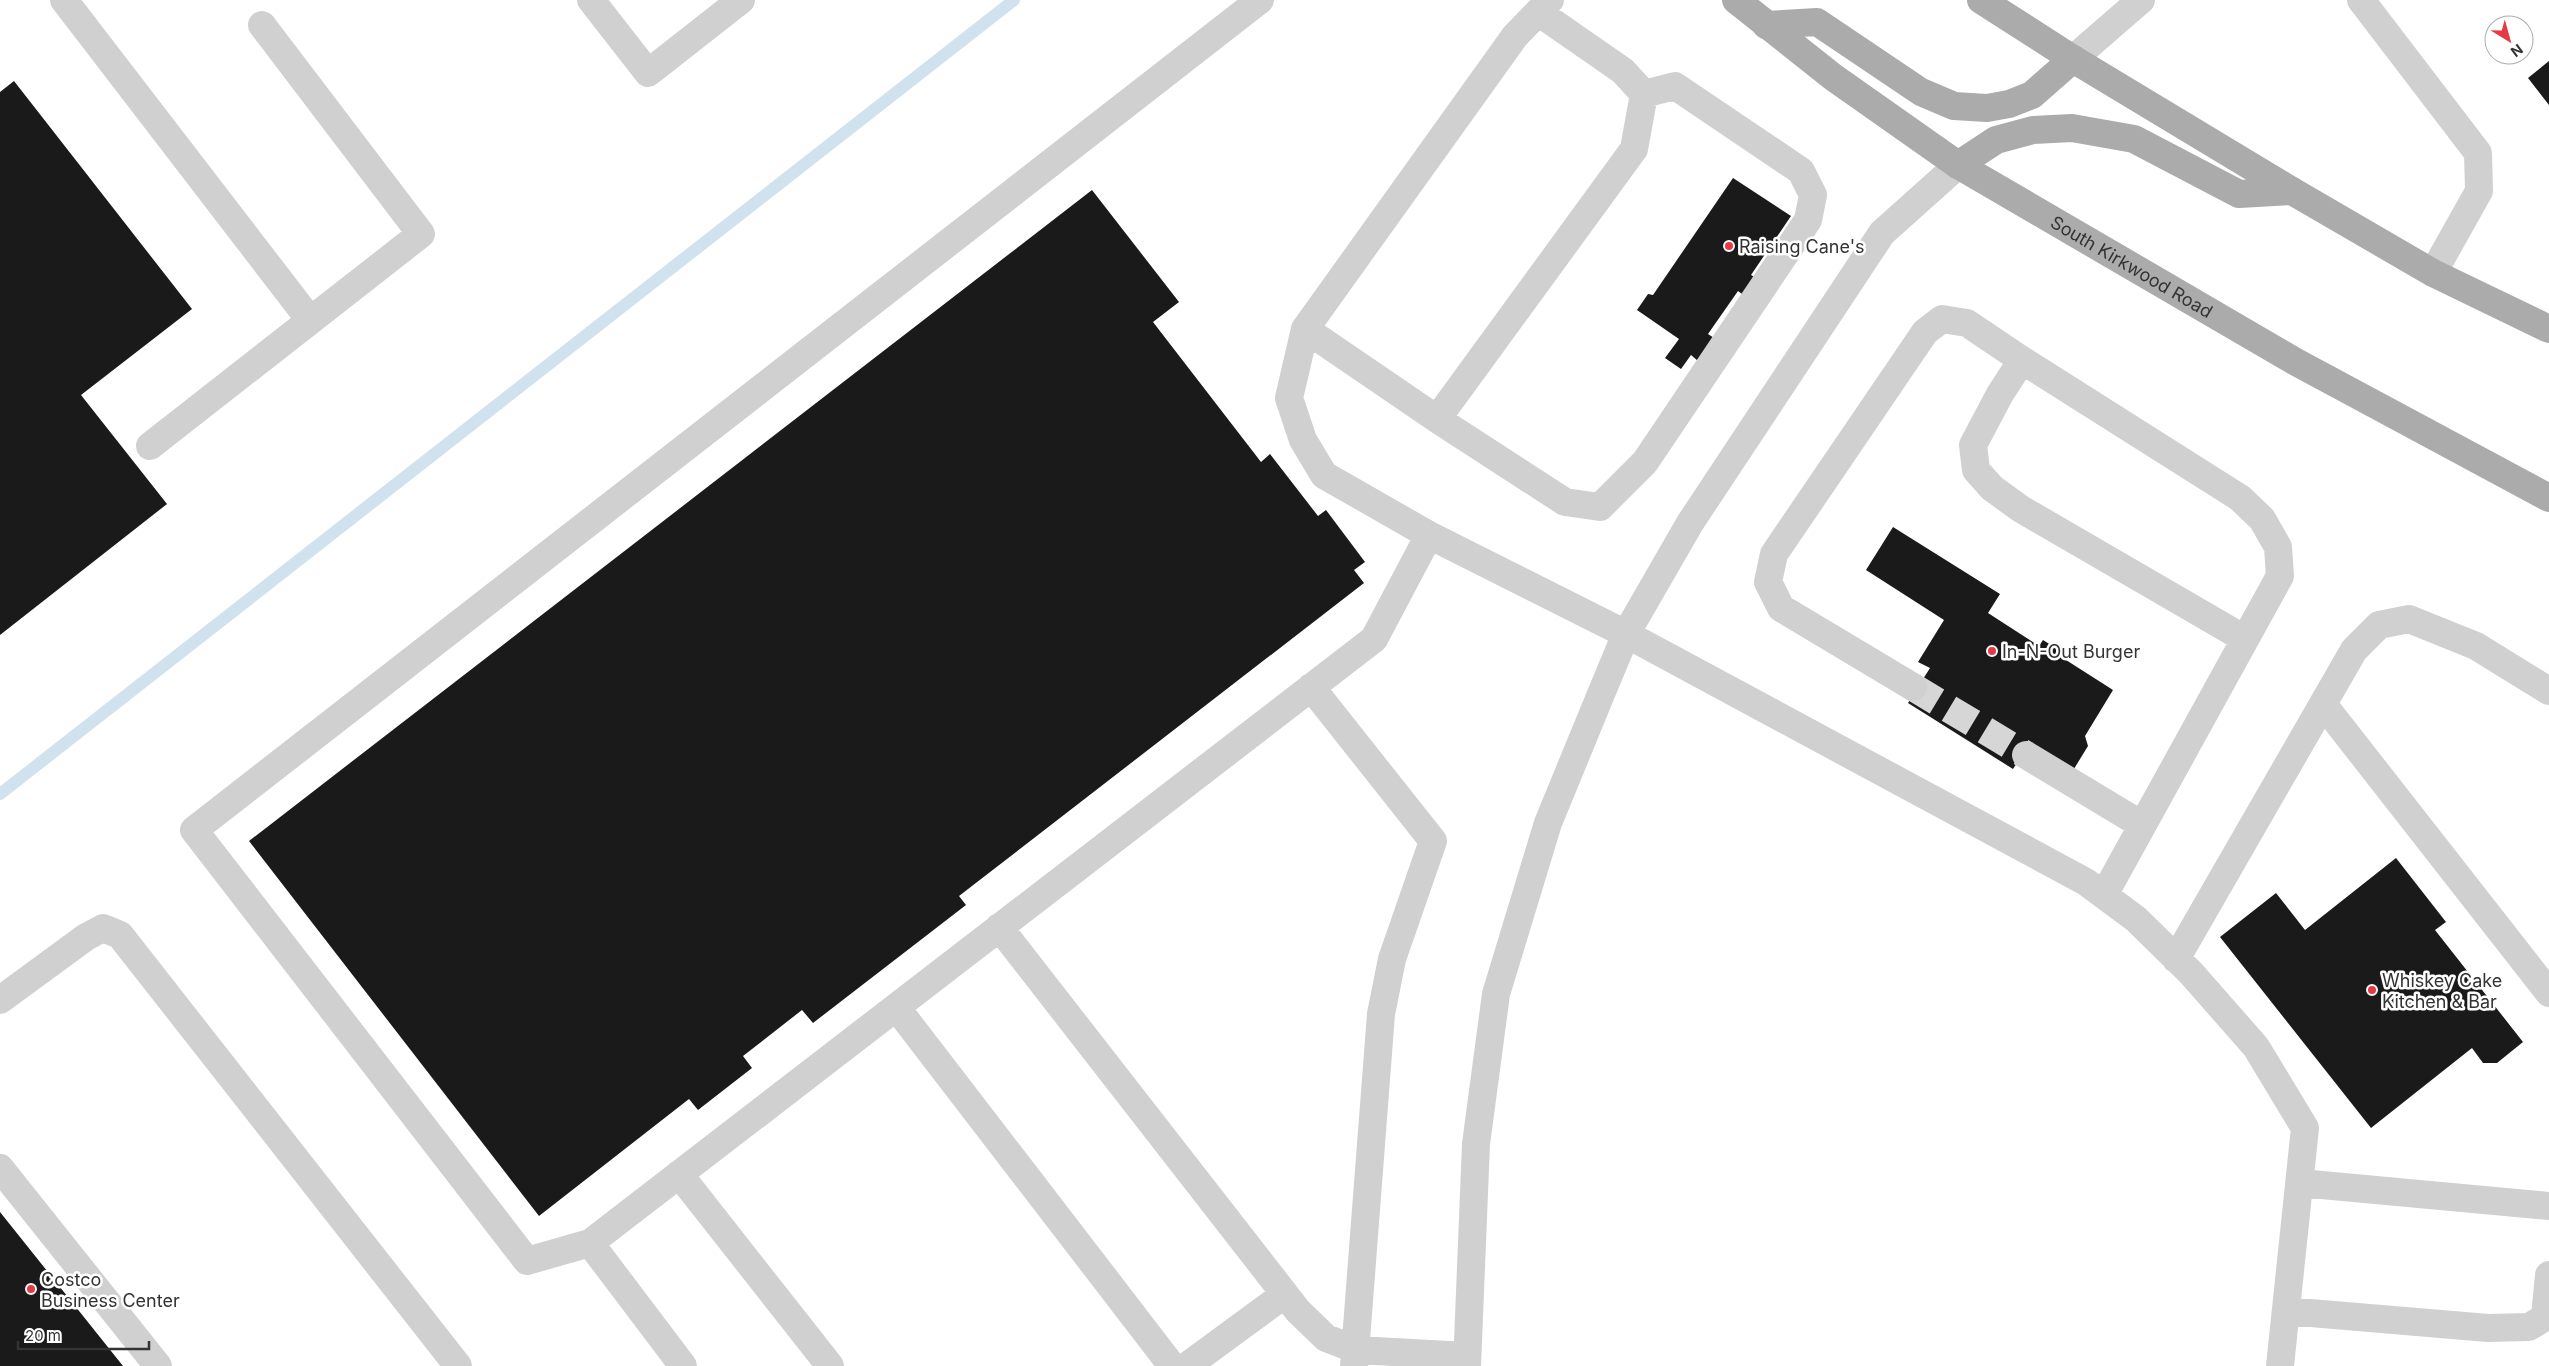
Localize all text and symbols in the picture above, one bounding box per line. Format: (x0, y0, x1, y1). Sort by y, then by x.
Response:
north arrow (2484, 15, 2534, 65)
text: N (2508, 41, 2527, 61)
street label: South Kirkwood Road (2047, 211, 2217, 322)
place label: Raising Cane's (1739, 236, 1865, 257)
marker: Raising Cane's (1723, 240, 1735, 252)
place label: In-N-Out Burger (2002, 641, 2140, 662)
marker: In-N-Out Burger (1986, 645, 1998, 657)
place label: Whiskey Cake Kitchen & Bar (2382, 970, 2502, 1012)
marker: Whiskey Cake Kitchen & Bar (2366, 984, 2378, 996)
place label: Costco Business Center (41, 1269, 180, 1311)
marker: Costco Business Center (25, 1283, 37, 1295)
scale bar (18, 1318, 149, 1350)
text: 20 m (25, 1326, 61, 1345)

